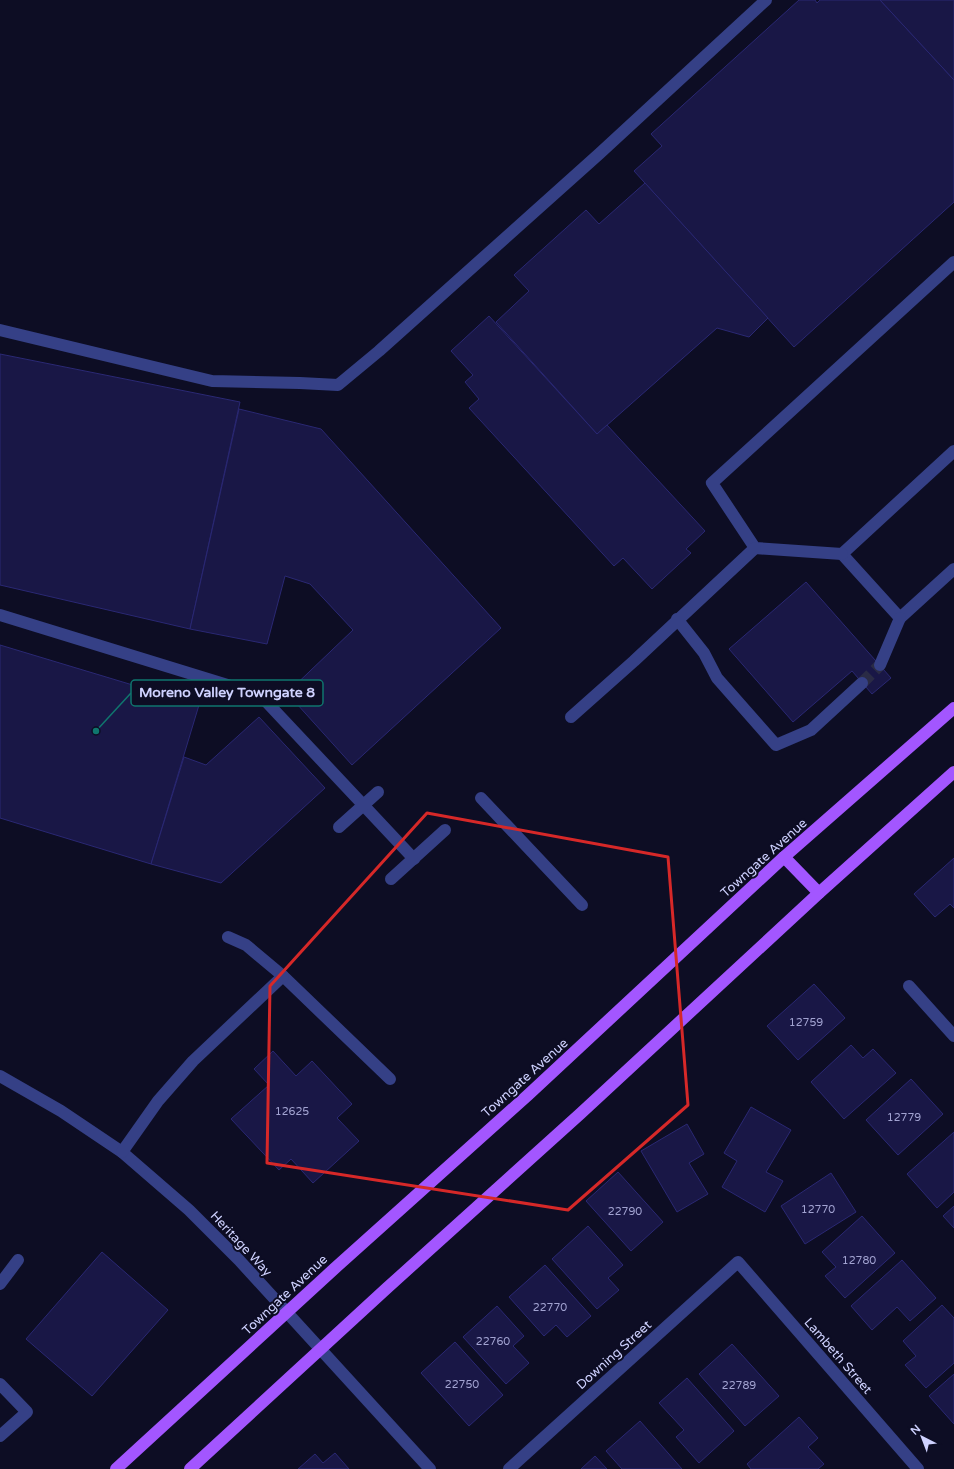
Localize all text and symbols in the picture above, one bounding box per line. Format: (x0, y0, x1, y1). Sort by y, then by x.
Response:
callout: Moreno Valley Towngate 8 (131, 680, 323, 706)
text: Moreno Valley Towngate 8 (139, 684, 315, 701)
street label: Towngate Avenue (718, 815, 810, 901)
house number: 12759 (789, 1016, 823, 1029)
street label: Towngate Avenue (479, 1035, 571, 1121)
house number: 12625 (275, 1105, 309, 1118)
house number: 12779 (887, 1111, 921, 1124)
house number: 12770 (801, 1203, 835, 1216)
house number: 22790 (608, 1205, 642, 1218)
street label: Heritage Way (207, 1208, 275, 1280)
street label: Towngate Avenue (239, 1251, 331, 1339)
house number: 12780 (842, 1254, 876, 1267)
house number: 22770 (533, 1301, 567, 1314)
street label: Lambeth Street (801, 1315, 875, 1397)
street label: Downing Street (573, 1317, 655, 1393)
house number: 22760 (476, 1335, 510, 1348)
house number: 22750 (445, 1378, 479, 1391)
house number: 22789 (722, 1379, 756, 1392)
north arrow (902, 1417, 942, 1457)
text: N (908, 1422, 923, 1438)

